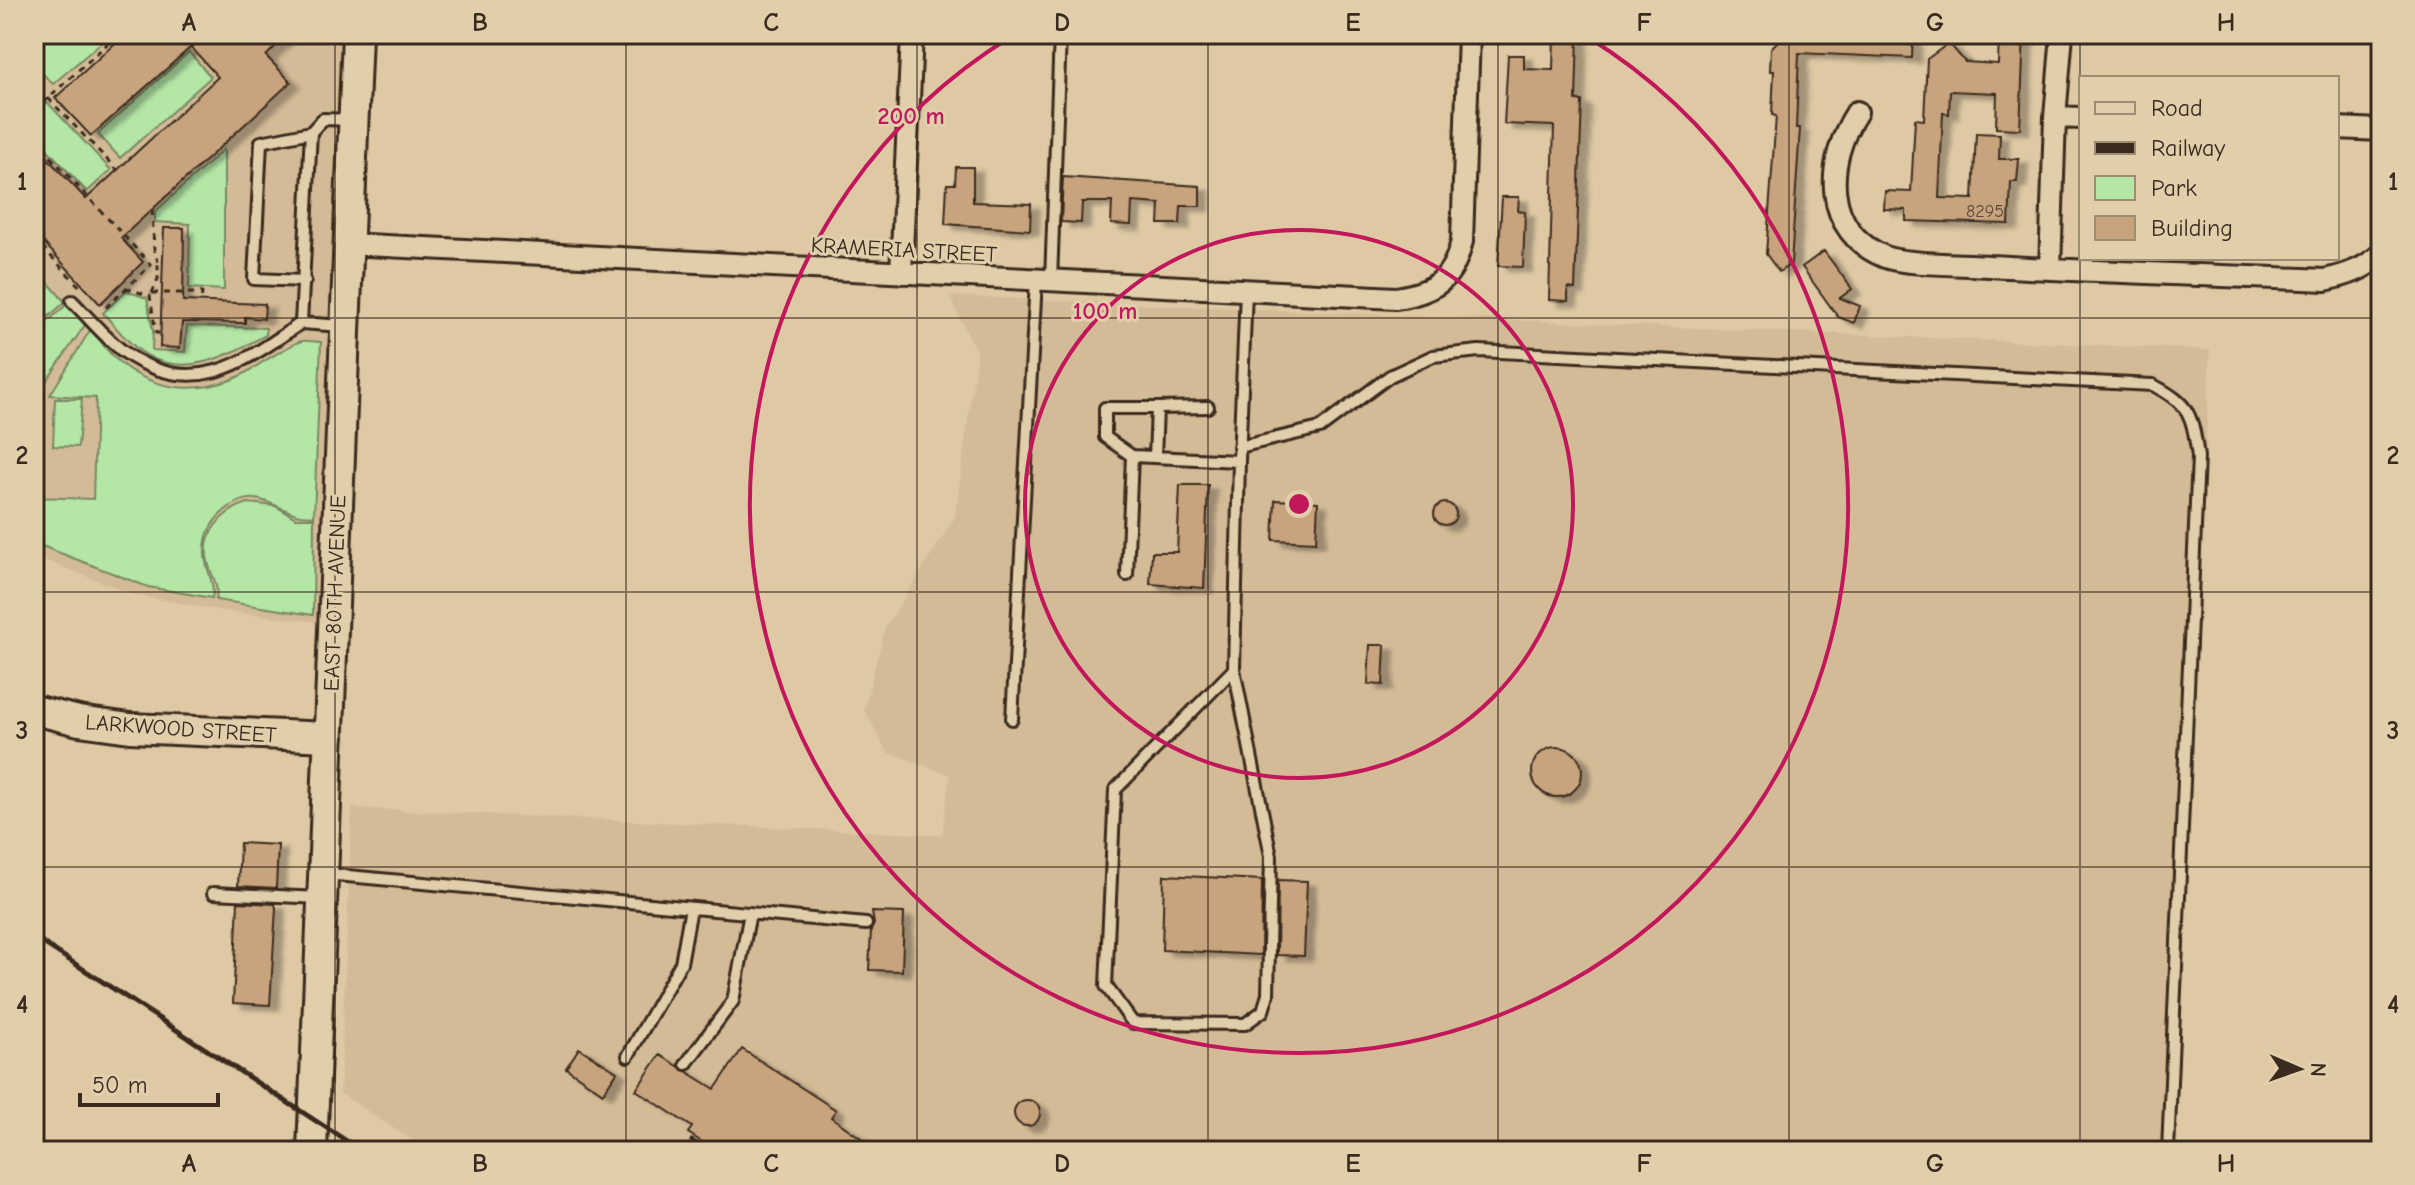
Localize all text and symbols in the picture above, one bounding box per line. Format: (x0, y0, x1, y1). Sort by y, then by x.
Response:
text: A (182, 8, 197, 38)
text: B (472, 8, 488, 38)
text: C (763, 8, 779, 38)
text: D (1054, 8, 1070, 38)
text: E (1345, 8, 1361, 38)
text: F (1636, 8, 1652, 38)
text: G (1926, 8, 1944, 38)
text: H (2217, 8, 2235, 38)
legend (2079, 76, 2339, 260)
text: Road (2151, 94, 2203, 122)
text: 200 m (877, 102, 945, 130)
text: Railway (2151, 134, 2225, 162)
text: 1 (17, 167, 27, 197)
text: 1 (2388, 167, 2398, 197)
text: Park (2151, 174, 2197, 202)
house number: 8295 (1966, 201, 2004, 222)
text: Building (2151, 214, 2233, 242)
street label: KRAMERIA STREET (810, 232, 998, 268)
text: 100 m (1073, 297, 1137, 325)
text: 2 (16, 441, 28, 471)
text: 2 (2387, 441, 2399, 471)
centre of rings (1285, 490, 1313, 518)
street label: EAST 80TH AVENUE (319, 494, 351, 692)
street label: LARKWOOD STREET (84, 709, 278, 749)
text: 3 (16, 716, 28, 746)
text: 3 (2387, 716, 2399, 746)
text: 4 (16, 990, 28, 1020)
text: 4 (2387, 990, 2399, 1020)
north arrow (2259, 1029, 2339, 1109)
scale bar (80, 1057, 218, 1107)
text: N (2305, 1062, 2331, 1077)
text: 50 m (92, 1071, 148, 1099)
text: A (182, 1149, 197, 1179)
text: B (472, 1149, 488, 1179)
text: C (763, 1149, 779, 1179)
text: D (1054, 1149, 1070, 1179)
text: E (1345, 1149, 1361, 1179)
text: F (1636, 1149, 1652, 1179)
text: G (1926, 1149, 1944, 1179)
text: H (2217, 1149, 2235, 1179)

